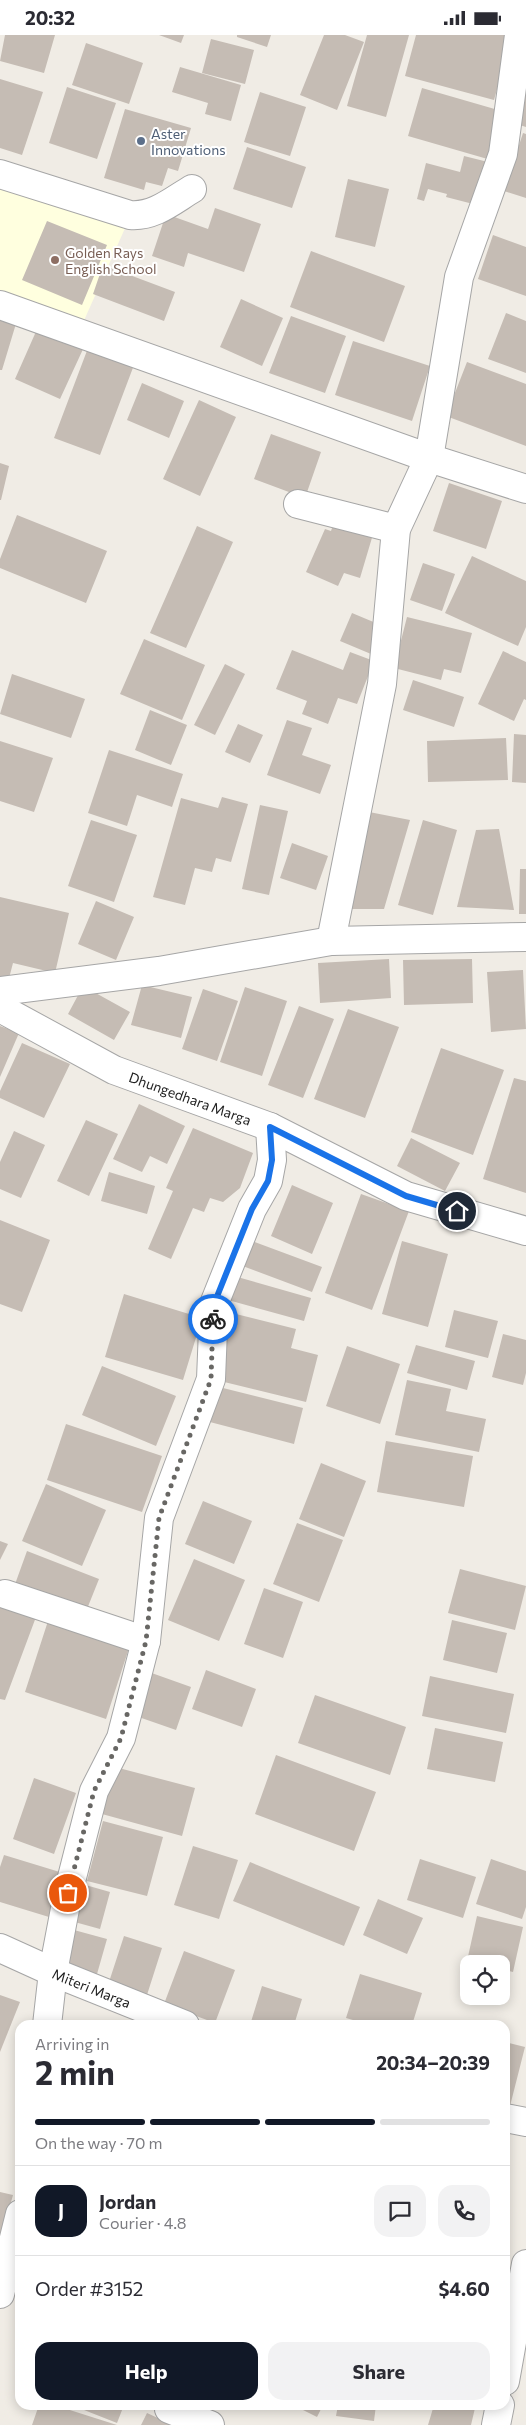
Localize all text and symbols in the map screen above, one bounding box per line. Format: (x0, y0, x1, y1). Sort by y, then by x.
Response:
text: 20:32 (25, 6, 75, 29)
place label: Aster Innovations (151, 125, 226, 158)
marker: Aster Innovations (135, 135, 147, 147)
place label: Golden Rays English School (65, 244, 157, 277)
marker: Golden Rays English School (49, 254, 61, 266)
street label: Dhungedhara Marga (127, 1068, 254, 1128)
pin (436, 1190, 478, 1232)
icon: home (443, 1197, 471, 1225)
courier (188, 1294, 238, 1344)
icon: bike (199, 1305, 227, 1333)
pin (47, 1872, 89, 1914)
icon: bag (54, 1879, 82, 1907)
map controls (460, 1955, 510, 2005)
button: locate (460, 1955, 510, 2005)
street label: Miteri Marga (50, 1964, 133, 2011)
text: Arriving in (35, 2034, 109, 2053)
text: 20:34–20:39 (376, 2051, 490, 2074)
text: 2 min (35, 2052, 115, 2092)
text: On the way · 70 m (35, 2133, 162, 2152)
button: chat (374, 2185, 426, 2237)
button: phone (438, 2185, 490, 2237)
text: Jordan (99, 2190, 156, 2213)
text: J (58, 2199, 64, 2222)
text: Courier · 4.8 (99, 2213, 186, 2232)
text: Order #3152 (35, 2277, 143, 2300)
text: $4.60 (438, 2277, 490, 2300)
button: Help (35, 2342, 258, 2400)
button: Share (268, 2342, 490, 2400)

